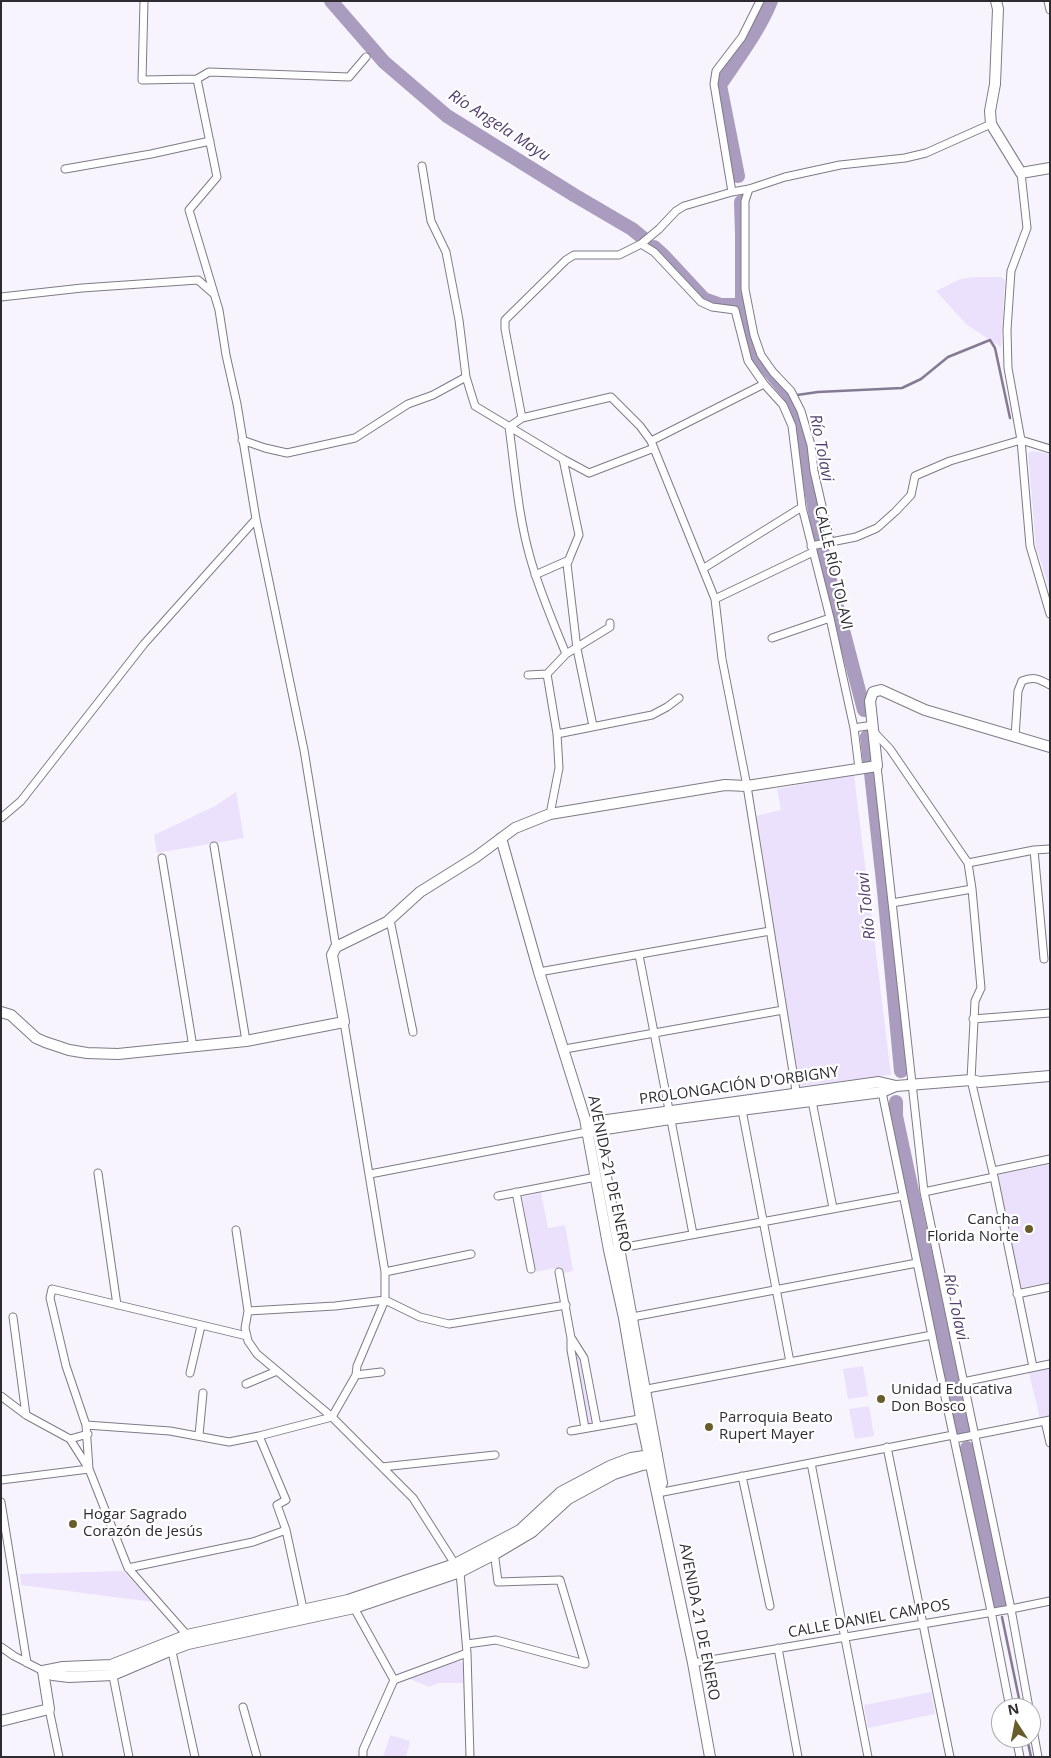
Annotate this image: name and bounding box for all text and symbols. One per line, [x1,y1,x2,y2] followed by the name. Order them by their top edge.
[445,86,553,166] water label: Río Angela Mayu
[805,413,837,483] water label: Río Tolavi
[810,504,856,632] street label: CALLE RÍO TOLAVI
[854,871,880,941] water label: Río Tolavi
[638,1063,840,1109] street label: PROLONGACIÓN D'ORBIGNY
[584,1094,634,1254] street label: AVENIDA 21 DE ENERO
[927,1211,1019,1246] place label: Cancha Florida Norte
[1023,1223,1035,1235] marker: Cancha Florida Norte
[939,1272,971,1342] water label: Río Tolavi
[891,1381,1013,1416] place label: Unidad Educativa Don Bosco
[875,1393,887,1405] marker: Unidad Educativa Don Bosco
[719,1409,833,1444] place label: Parroquia Beato Rupert Mayer
[703,1421,715,1433] marker: Parroquia Beato Rupert Mayer
[83,1506,203,1541] place label: Hogar Sagrado Corazón de Jesús
[67,1518,79,1530] marker: Hogar Sagrado Corazón de Jesús
[675,1542,723,1702] street label: AVENIDA 21 DE ENERO
[787,1596,951,1642] street label: CALLE DANIEL CAMPOS
[991,1698,1041,1748] north arrow
[1006,1698,1021,1719] text: N

